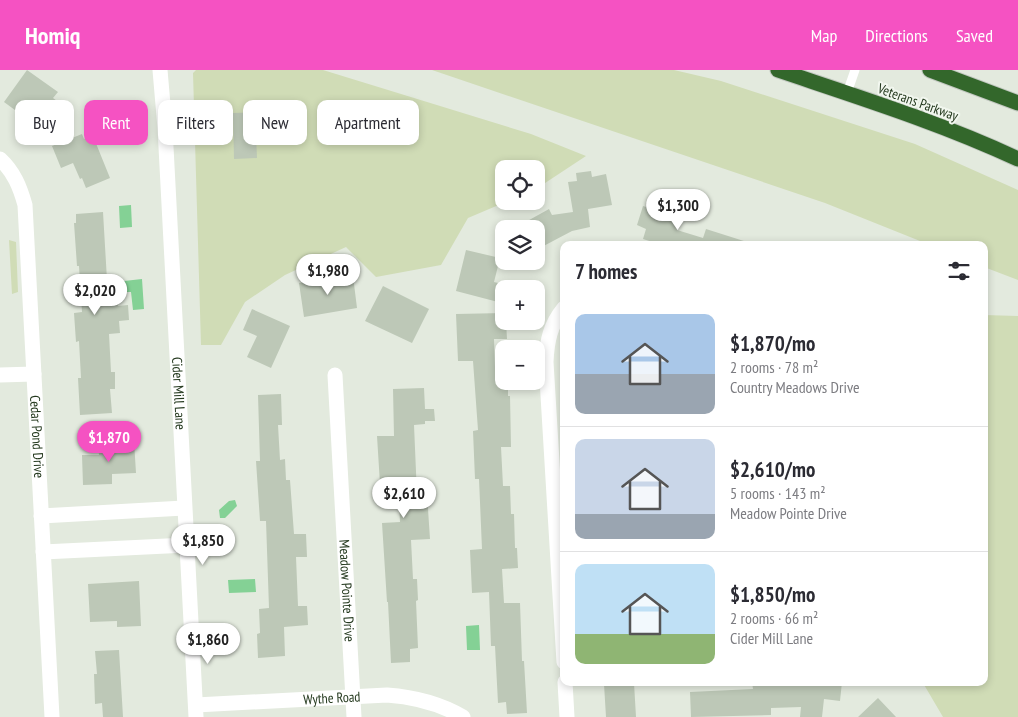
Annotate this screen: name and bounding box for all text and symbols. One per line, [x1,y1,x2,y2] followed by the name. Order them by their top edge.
[25,20,80,51] text: Homiq
[811,24,837,47] text: Map
[865,24,928,47] text: Directions
[956,24,993,47] text: Saved
[874,79,961,125] street label: Veterans Parkway
[15,100,74,145] chip: Buy
[84,100,148,145] chip: Rent
[158,100,233,145] chip: Filters
[243,100,307,145] chip: New
[317,100,419,145] chip: Apartment
[495,160,545,390] map controls
[495,160,545,210] button: locate
[637,189,719,231] pin: $1,300
[657,195,699,215] text: $1,300
[495,220,545,270] button: layers
[287,254,369,296] pin: $1,980
[945,257,973,285] icon: filters
[575,258,637,285] text: 7 homes
[307,260,349,280] text: $1,980
[54,274,136,316] pin: $2,020
[74,280,116,300] text: $2,020
[495,280,545,330] button: +
[730,330,815,357] text: $1,870/mo
[615,334,675,394] icon: home
[495,340,545,390] button: −
[168,357,190,430] street label: Cider Mill Lane
[730,357,818,377] text: 2 rooms · 78 m²
[730,377,860,397] text: Country Meadows Drive
[26,395,48,479] street label: Cedar Pond Drive
[68,420,150,463] pin: $1,870
[88,427,130,447] text: $1,870
[730,456,815,483] text: $2,610/mo
[615,459,675,519] icon: home
[363,476,445,519] pin: $2,610
[383,483,425,503] text: $2,610
[730,483,826,503] text: 5 rooms · 143 m²
[730,503,847,523] text: Meadow Pointe Drive
[162,524,244,566] pin: $1,850
[182,530,224,550] text: $1,850
[335,539,359,643] street label: Meadow Pointe Drive
[730,581,815,608] text: $1,850/mo
[615,584,675,644] icon: home
[730,608,818,628] text: 2 rooms · 66 m²
[167,622,249,665] pin: $1,860
[730,628,813,648] text: Cider Mill Lane
[187,629,229,649] text: $1,860
[303,687,361,708] street label: Wythe Road

